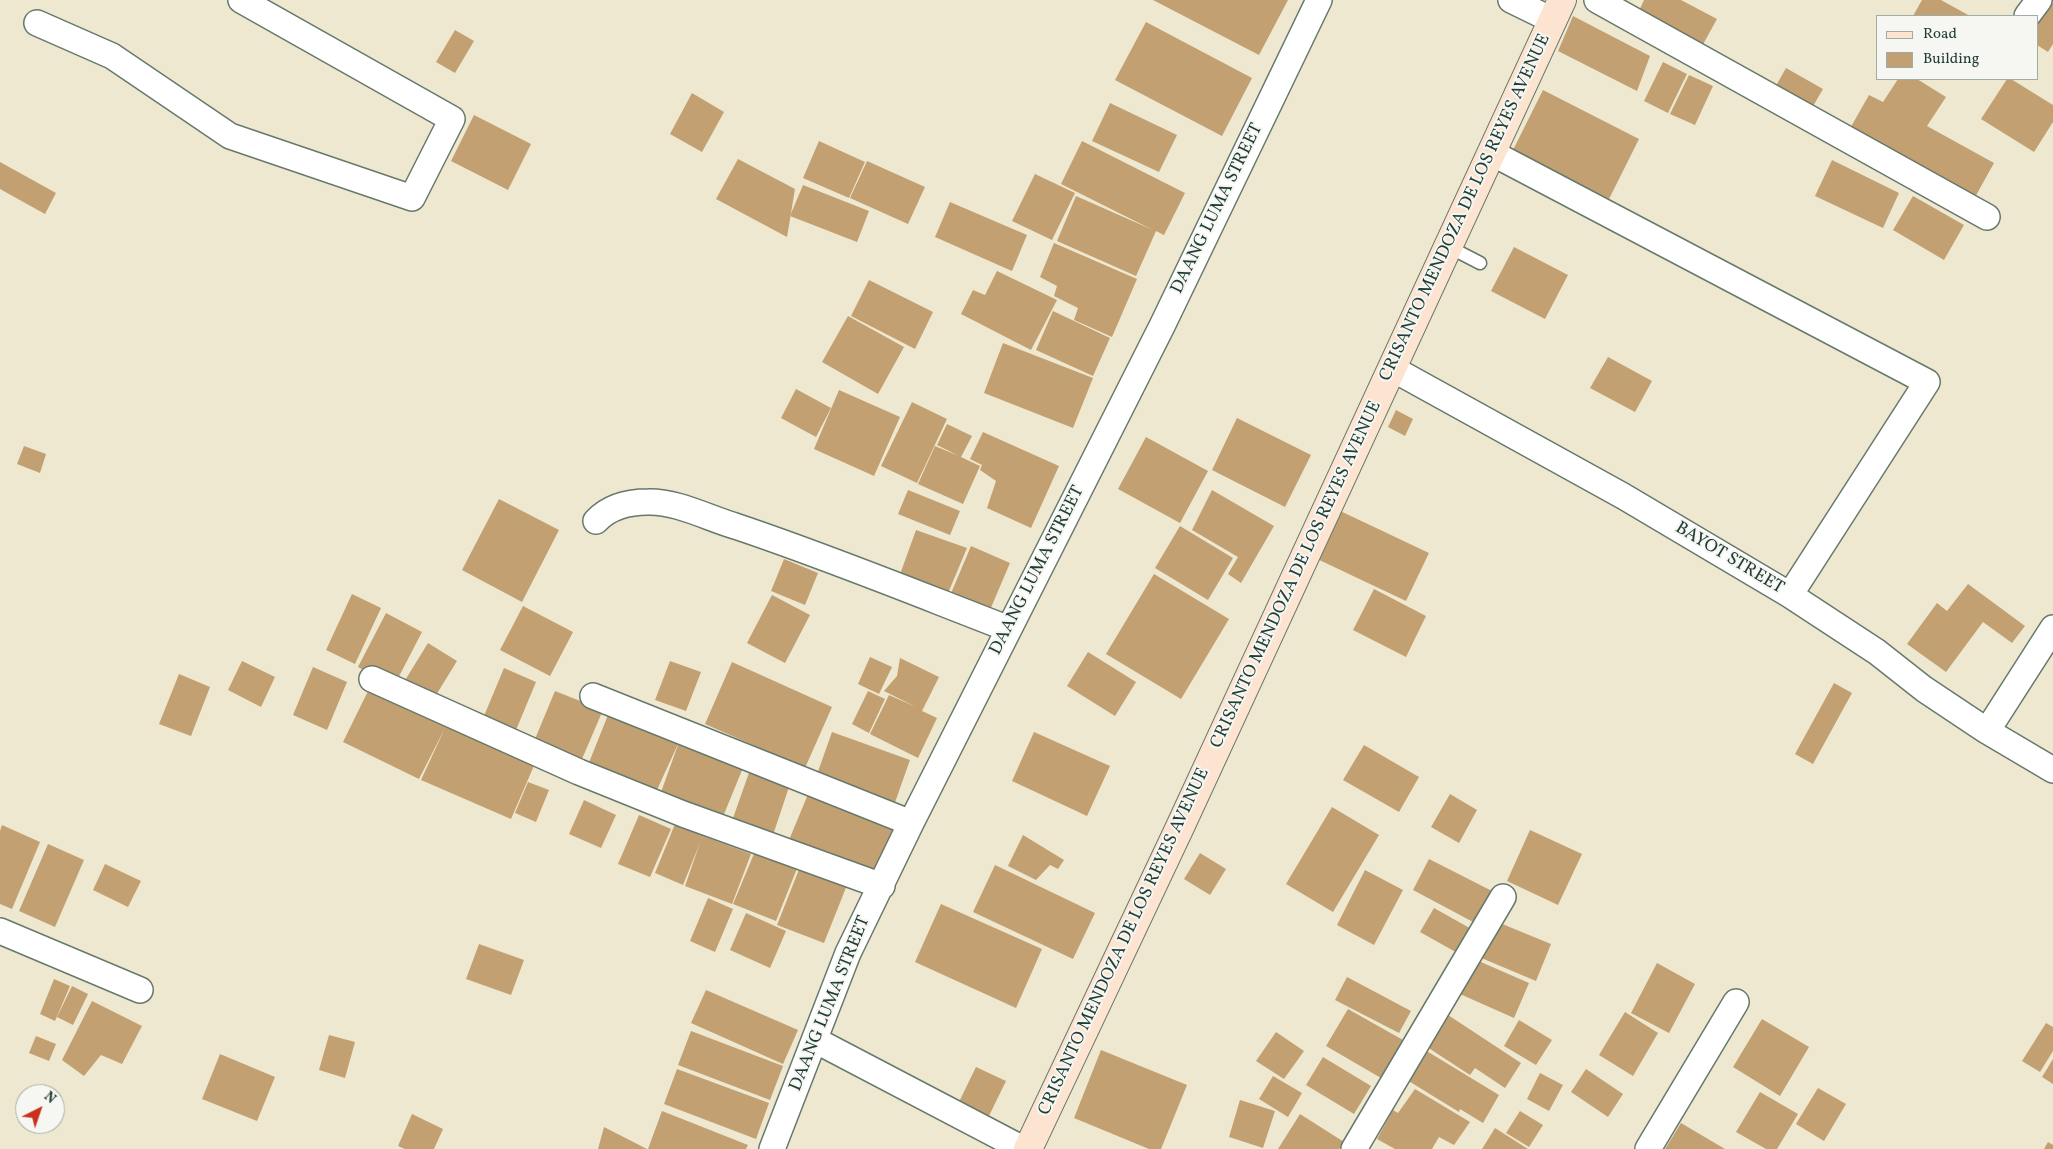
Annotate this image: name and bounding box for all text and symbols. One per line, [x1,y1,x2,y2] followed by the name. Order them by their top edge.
[1876,15,2038,80] legend
[1923,24,1957,45] text: Road
[1376,31,1556,385] street label: CRISANTO MENDOZA DE LOS REYES AVENUE
[1923,49,1979,70] text: Building
[1167,120,1269,298] street label: DAANG LUMA STREET
[1207,398,1387,752] street label: CRISANTO MENDOZA DE LOS REYES AVENUE
[986,483,1090,659] street label: DAANG LUMA STREET
[1671,518,1787,600] street label: BAYOT STREET
[1035,765,1215,1119] street label: CRISANTO MENDOZA DE LOS REYES AVENUE
[786,913,876,1095] street label: DAANG LUMA STREET
[15,1084,65,1134] north arrow
[39,1088,60,1109] text: N

